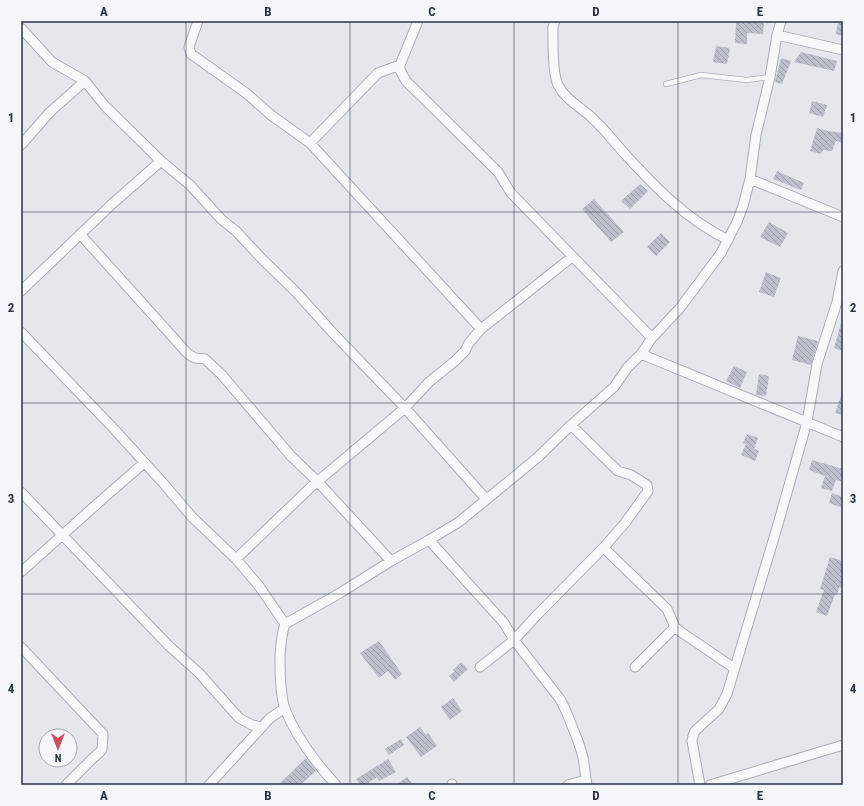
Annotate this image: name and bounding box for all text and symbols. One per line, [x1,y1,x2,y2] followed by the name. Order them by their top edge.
[100,4,108,19] text: A
[264,4,272,19] text: B
[428,4,436,19] text: C
[592,4,600,19] text: D
[757,4,764,19] text: E
[8,110,14,125] text: 1
[850,110,856,125] text: 1
[8,300,15,315] text: 2
[850,300,857,315] text: 2
[8,491,14,506] text: 3
[850,491,856,506] text: 3
[8,681,15,696] text: 4
[850,681,857,696] text: 4
[38,728,78,768] north arrow
[54,751,61,764] text: N
[100,788,108,803] text: A
[264,788,272,803] text: B
[428,788,436,803] text: C
[592,788,600,803] text: D
[757,788,764,803] text: E

